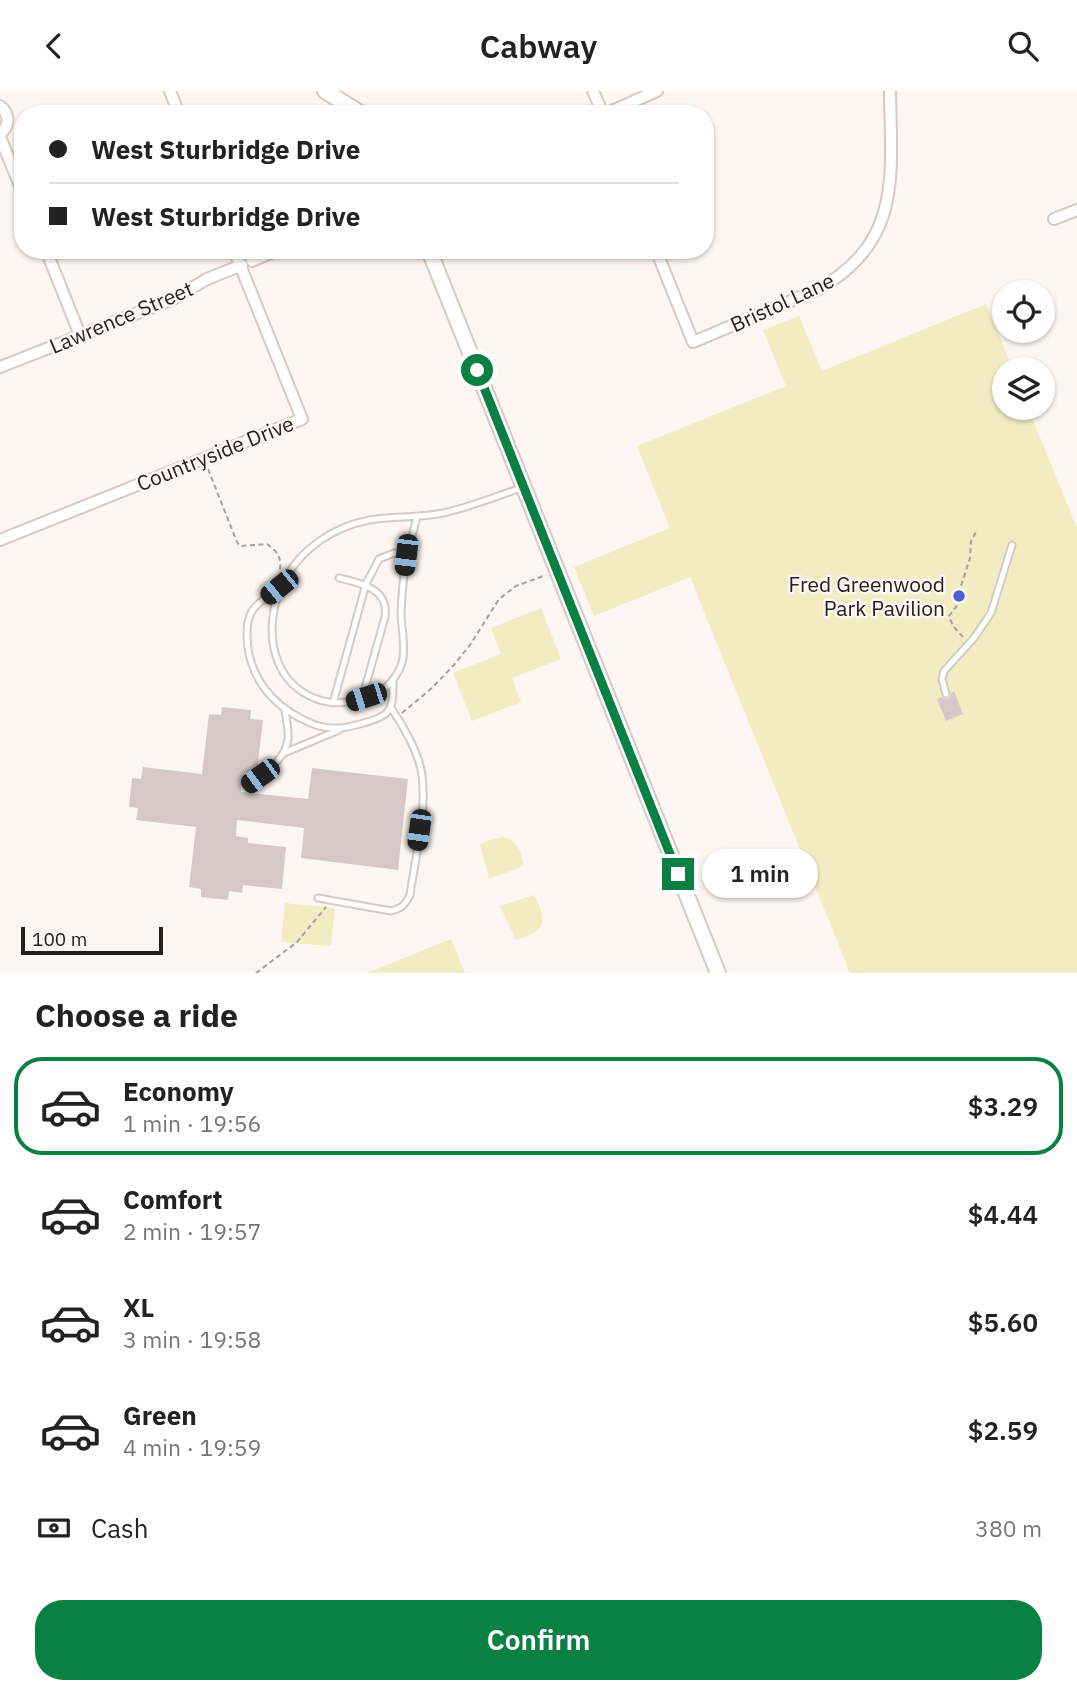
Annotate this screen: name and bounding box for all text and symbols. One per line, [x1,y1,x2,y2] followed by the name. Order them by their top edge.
[480,25,597,67] text: Cabway
[35,27,73,65] icon: back
[1004,27,1042,65] icon: search
[91,132,360,166] text: West Sturbridge Drive
[91,199,360,233] text: West Sturbridge Drive
[725,266,839,338] street label: Bristol Lane
[45,274,197,360] street label: Lawrence Street
[992,280,1055,420] map controls
[992,280,1055,343] button: locate
[461,354,493,386] route start
[992,357,1055,420] button: layers
[132,409,298,497] street label: Countryside Drive
[394,533,419,577] car
[257,566,302,608] car
[789,570,945,622] place label: Fred Greenwood Park Pavilion
[951,588,967,604] marker: Fred Greenwood Park Pavilion
[343,681,390,713] car
[237,755,284,797] car
[406,808,433,852] car
[702,849,818,899] callout: 1 min
[662,858,694,890] route end
[730,858,790,888] text: 1 min
[21,924,163,956] scale bar
[32,927,87,951] text: 100 m
[35,994,238,1036] text: Choose a ride
[123,1074,234,1108] text: Economy
[39,1075,102,1138] icon: car
[968,1089,1038,1123] text: $3.29
[123,1108,261,1138] text: 1 min · 19:56
[123,1182,222,1216] text: Comfort
[39,1183,102,1246] icon: car
[968,1197,1038,1231] text: $4.44
[123,1216,261,1246] text: 2 min · 19:57
[123,1290,154,1324] text: XL
[39,1291,102,1354] icon: car
[968,1305,1038,1339] text: $5.60
[123,1324,261,1354] text: 3 min · 19:58
[123,1398,197,1432] text: Green
[39,1399,102,1462] icon: car
[968,1413,1038,1447] text: $2.59
[123,1432,261,1462] text: 4 min · 19:59
[35,1509,73,1547] icon: cash
[91,1511,148,1545] text: Cash
[975,1513,1042,1543] text: 380 m
[35,1600,1042,1680] button: Confirm

